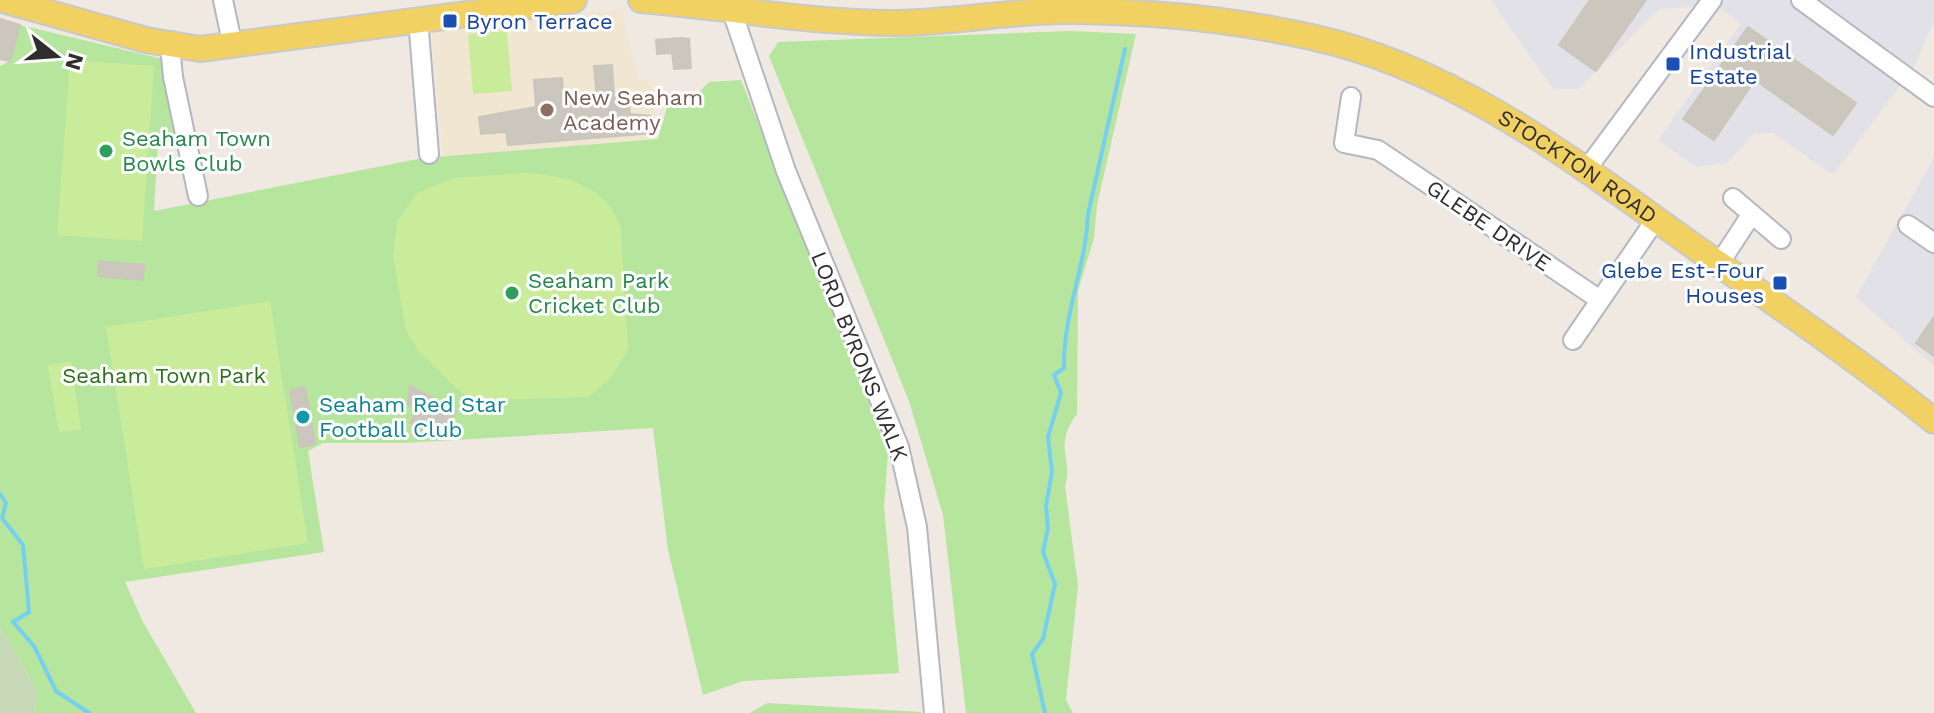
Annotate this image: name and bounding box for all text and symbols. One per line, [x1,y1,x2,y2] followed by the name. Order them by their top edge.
[466,9,613,34] place label: Byron Terrace
[441,12,459,30] marker: Byron Terrace
[16,16,96,96] north arrow
[1689,39,1791,89] place label: Industrial Estate
[60,50,89,73] text: N
[1664,55,1682,73] marker: Industrial Estate
[563,85,703,135] place label: New Seaham Academy
[538,101,556,119] marker: New Seaham Academy
[1494,104,1662,229] street label: STOCKTON ROAD
[122,126,271,176] place label: Seaham Town Bowls Club
[97,142,115,160] marker: Seaham Town Bowls Club
[1422,175,1556,276] street label: GLEBE DRIVE
[806,248,913,465] street label: LORD BYRONS WALK
[1601,258,1764,308] place label: Glebe Est-Four Houses
[528,268,669,318] place label: Seaham Park Cricket Club
[1771,274,1789,292] marker: Glebe Est-Four Houses
[503,284,521,302] marker: Seaham Park Cricket Club
[62,363,266,388] park label: Seaham Town Park
[319,392,506,442] place label: Seaham Red Star Football Club
[294,408,312,426] marker: Seaham Red Star Football Club

